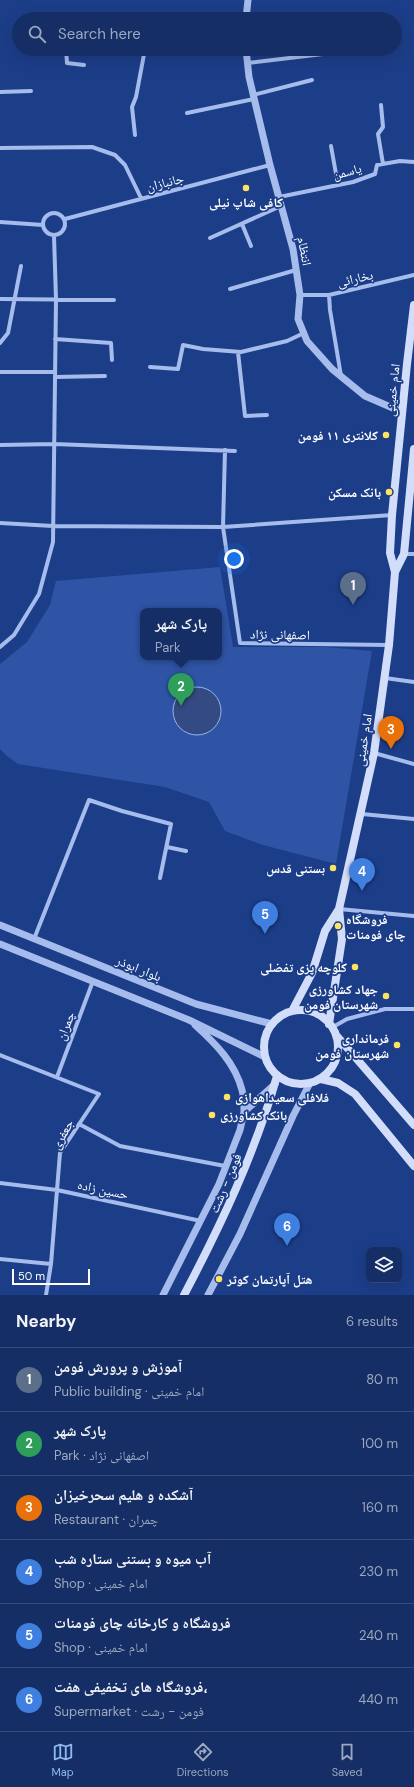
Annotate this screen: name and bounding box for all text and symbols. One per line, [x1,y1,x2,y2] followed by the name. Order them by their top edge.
[12,12,402,56] search box
[26,23,48,45] icon: search
[58,24,141,44] text: Search here
[331,159,363,183] street label: یاسمن
[145,170,186,195] street label: جانبازان
[241,183,251,193] marker: کافی شاپ نیلی
[209,194,283,211] place label: کافی شاپ نیلی
[293,235,316,267] street label: انتظام
[336,266,375,291] street label: بخارائی
[381,363,404,417] street label: امام خمینی
[298,427,378,444] place label: کلانتری ۱۱ فومن
[381,430,391,440] marker: کلانتری ۱۱ فومن
[328,484,381,501] place label: بانک مسکن
[384,487,394,497] marker: بانک مسکن
[224,549,244,569] your location
[340,572,366,605] pin: 1
[140,608,222,660] popup
[155,614,207,634] text: پارک شهر
[250,625,310,644] street label: اصفهانی نژاد
[155,639,181,656] text: Park
[168,673,194,706] pin: 2
[351,712,376,768] street label: امام خمینی
[378,716,404,749] pin: 3
[349,858,375,891] pin: 4
[266,860,325,877] place label: بستنی قدس
[328,863,338,873] marker: بستنی قدس
[252,901,278,934] pin: 5
[346,911,406,943] place label: فروشگاه چای فومنات
[333,921,343,931] marker: فروشگاه چای فومنات
[113,951,164,985] street label: بلوار ابوذر
[260,959,347,976] place label: کلوچه پزی تفضلی
[350,962,360,972] marker: کلوچه پزی تفضلی
[304,981,378,1013] place label: جهاد کشاورزی شهرستان فومن
[381,991,391,1001] marker: جهاد کشاورزی شهرستان فومن
[52,1009,79,1043] street label: چمران
[315,1030,389,1062] place label: فرمانداری شهرستان فومن
[392,1040,402,1050] marker: فرمانداری شهرستان فومن
[235,1089,329,1106] place label: فلافلی سعیداهوازی
[222,1092,232,1102] marker: فلافلی سعیداهوازی
[220,1107,287,1124] place label: بانک کشاورزی
[207,1110,217,1120] marker: بانک کشاورزی
[47,1116,78,1152] street label: جعفری
[205,1151,246,1216] street label: فومن - رشت
[76,1176,130,1203] street label: حسین زاده
[274,1213,300,1246] pin: 6
[366,1247,402,1283] map controls
[366,1247,402,1283] button: layers
[12,1267,90,1286] scale bar
[18,1269,45,1283] text: 50 m
[226,1271,313,1288] place label: هتل آپارتمان کوثر
[214,1274,224,1284] marker: هتل آپارتمان کوثر
[16,1310,76,1332] text: Nearby
[346,1313,398,1330] text: 6 results
[54,1357,182,1377] text: آموزش و پرورش فومن
[27,1371,31,1388] text: 1
[366,1371,398,1388] text: 80 m
[54,1383,204,1400] text: Public building · امام خمینی
[54,1421,106,1441] text: پارک شهر
[25,1435,33,1452] text: 2
[361,1435,398,1452] text: 100 m
[54,1447,149,1464] text: Park · اصفهانی نژاد
[54,1485,193,1505] text: آشکده و هلیم سحرخیزان
[25,1499,33,1516] text: 3
[362,1499,398,1516] text: 160 m
[54,1511,158,1528] text: Restaurant · چمران
[54,1549,211,1569] text: آب میوه و بستنی ستاره شب
[25,1563,33,1580] text: 4
[359,1563,398,1580] text: 230 m
[54,1575,148,1592] text: Shop · امام خمینی
[54,1613,231,1633] text: فروشگاه و کارخانه چای فومنات
[25,1627,33,1644] text: 5
[359,1627,398,1644] text: 240 m
[54,1639,148,1656] text: Shop · امام خمینی
[54,1677,207,1697] text: فروشگاه های تخفیفی هفت،
[25,1691,33,1708] text: 6
[358,1691,398,1708] text: 440 m
[54,1703,204,1720] text: Supermarket · فومن - رشت
[52,1741,74,1779] tab: Map
[177,1741,229,1779] tab: Directions
[332,1741,362,1779] tab: Saved

